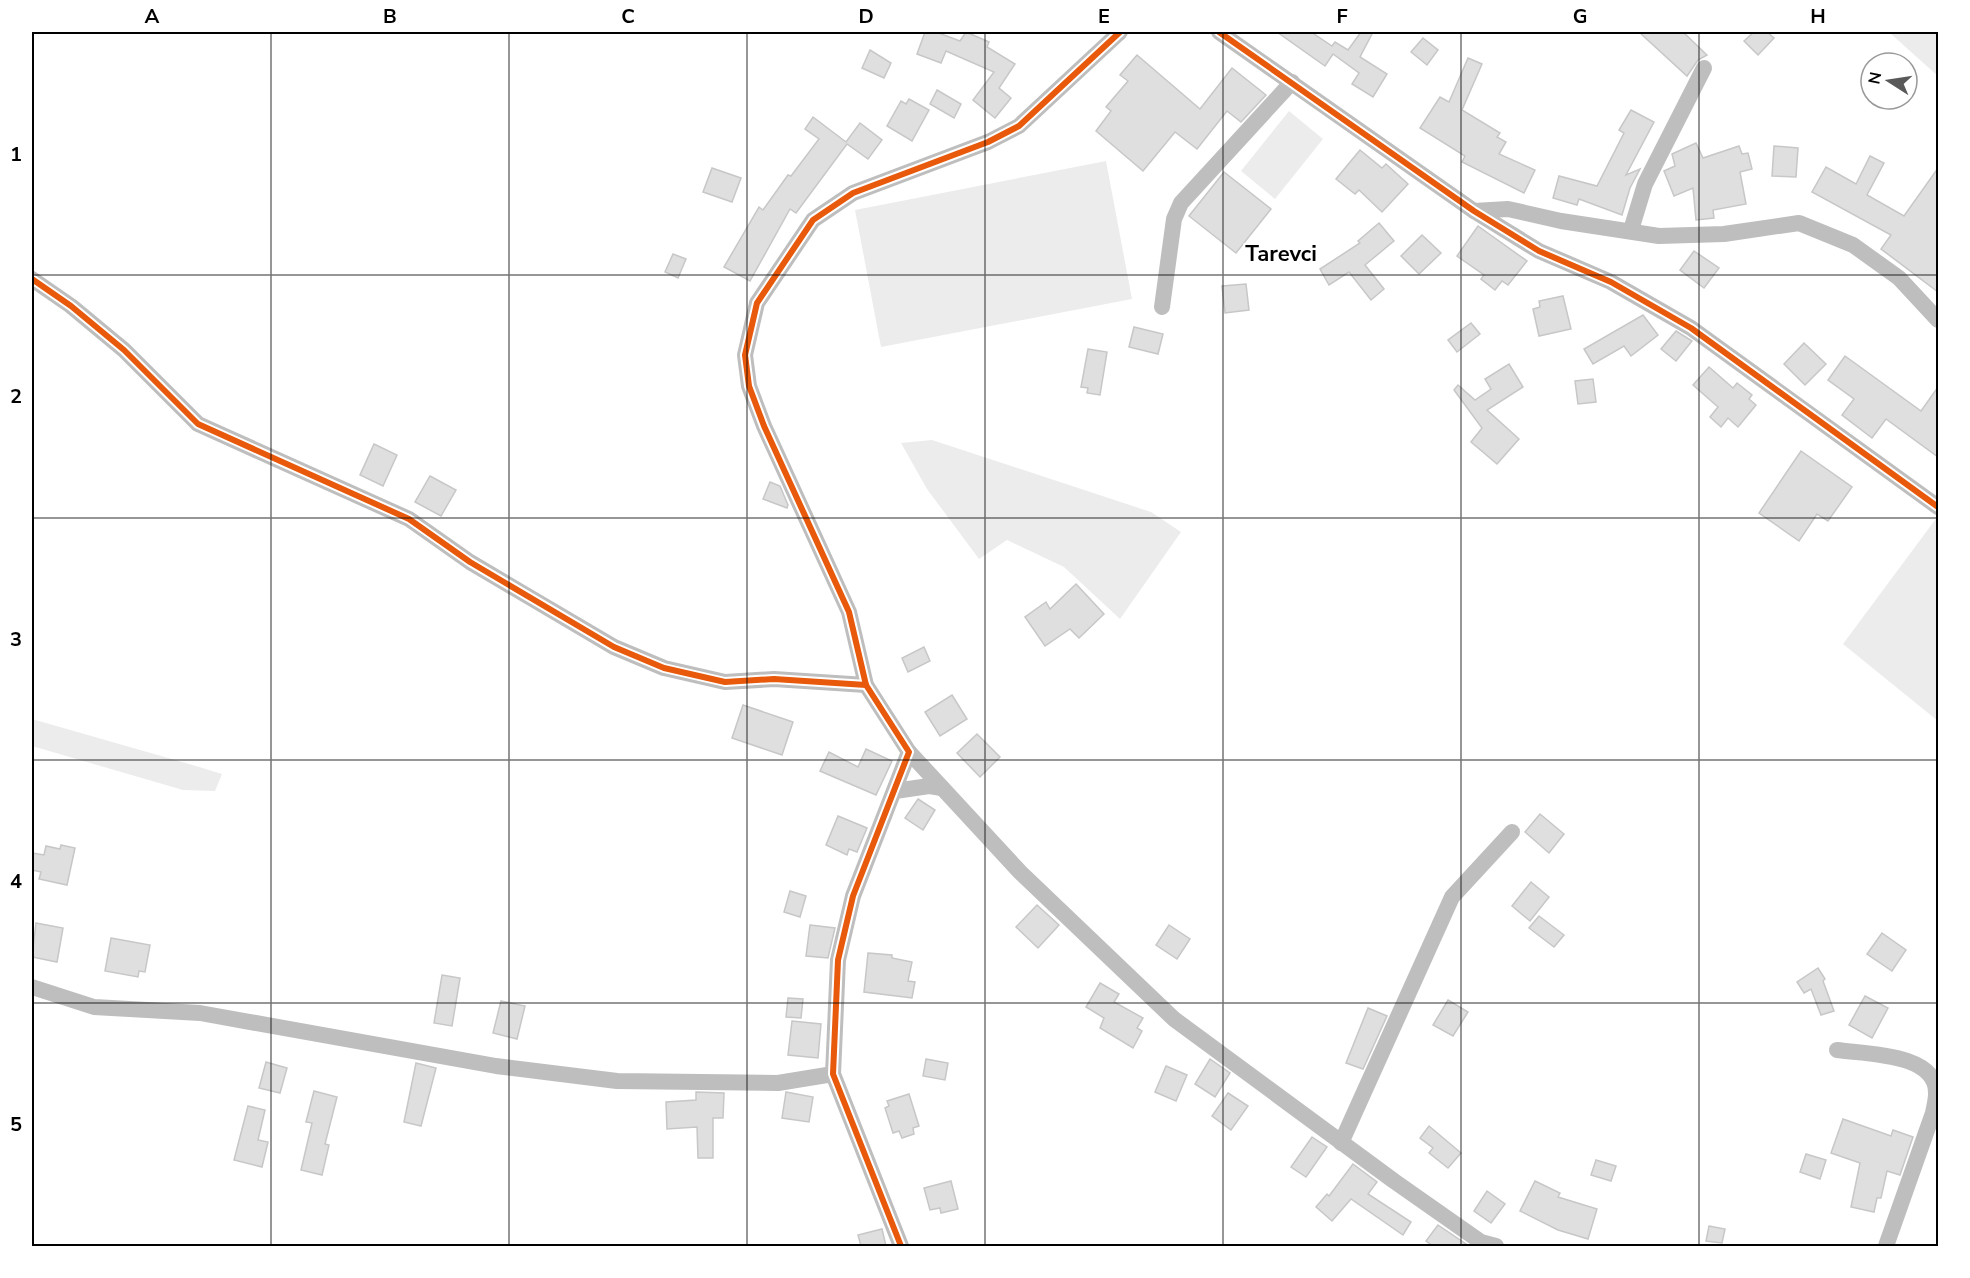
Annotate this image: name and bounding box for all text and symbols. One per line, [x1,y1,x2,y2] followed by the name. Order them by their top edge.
[145,3,160,30] text: A
[383,3,397,30] text: B
[621,3,635,30] text: C
[858,3,874,30] text: D
[1098,3,1110,30] text: E
[1336,3,1348,30] text: F
[1573,3,1587,30] text: G
[1810,3,1826,30] text: H
[1859,51,1919,111] north arrow
[1863,70,1887,86] text: N
[10,141,22,168] text: 1
[1245,239,1317,269] district label: Tarevci
[10,383,22,410] text: 2
[10,626,22,653] text: 3
[10,868,22,895] text: 4
[10,1111,22,1138] text: 5

